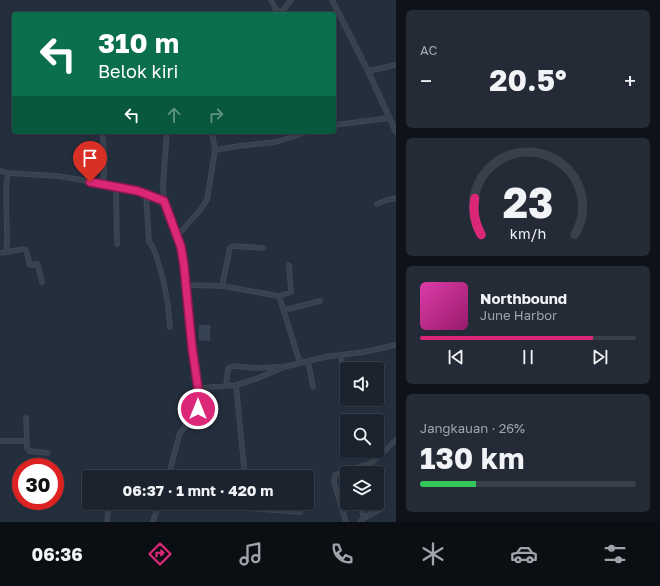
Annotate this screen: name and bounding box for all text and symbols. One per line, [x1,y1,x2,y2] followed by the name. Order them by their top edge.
[98,26,179,59] text: 310 m
[32,28,84,80] icon: left
[420,42,437,58] text: AC
[98,60,178,82] text: Belok kiri
[489,62,567,98] text: 20.5°
[420,67,432,94] text: −
[624,67,636,94] text: +
[121,104,143,126] icon: left
[163,104,185,126] icon: ahead
[205,104,227,126] icon: right
[73,141,107,182] pin
[79,147,101,169] icon: arrive
[503,177,553,227] text: 23
[510,225,546,242] text: km/h
[480,289,567,307] text: Northbound
[480,307,557,323] text: June Harbor
[445,346,467,368] icon: previous
[517,346,539,368] icon: pause
[589,346,611,368] icon: next
[340,362,384,510] map controls
[340,362,384,406] button: sound
[177,388,219,430] position arrow
[340,414,384,458] button: search
[420,420,525,436] text: Jangkauan · 26%
[420,440,524,476] text: 130 km
[12,458,64,510] speed limit sign: 30
[340,466,384,510] button: layers
[123,481,273,499] text: 06:37 · 1 mnt · 420 m
[146,540,174,568] icon: directions
[237,540,265,568] icon: music
[328,540,356,568] icon: phone
[419,540,447,568] icon: climate
[510,540,538,568] icon: car
[601,540,629,568] icon: filters
[31,543,83,565] text: 06:36

